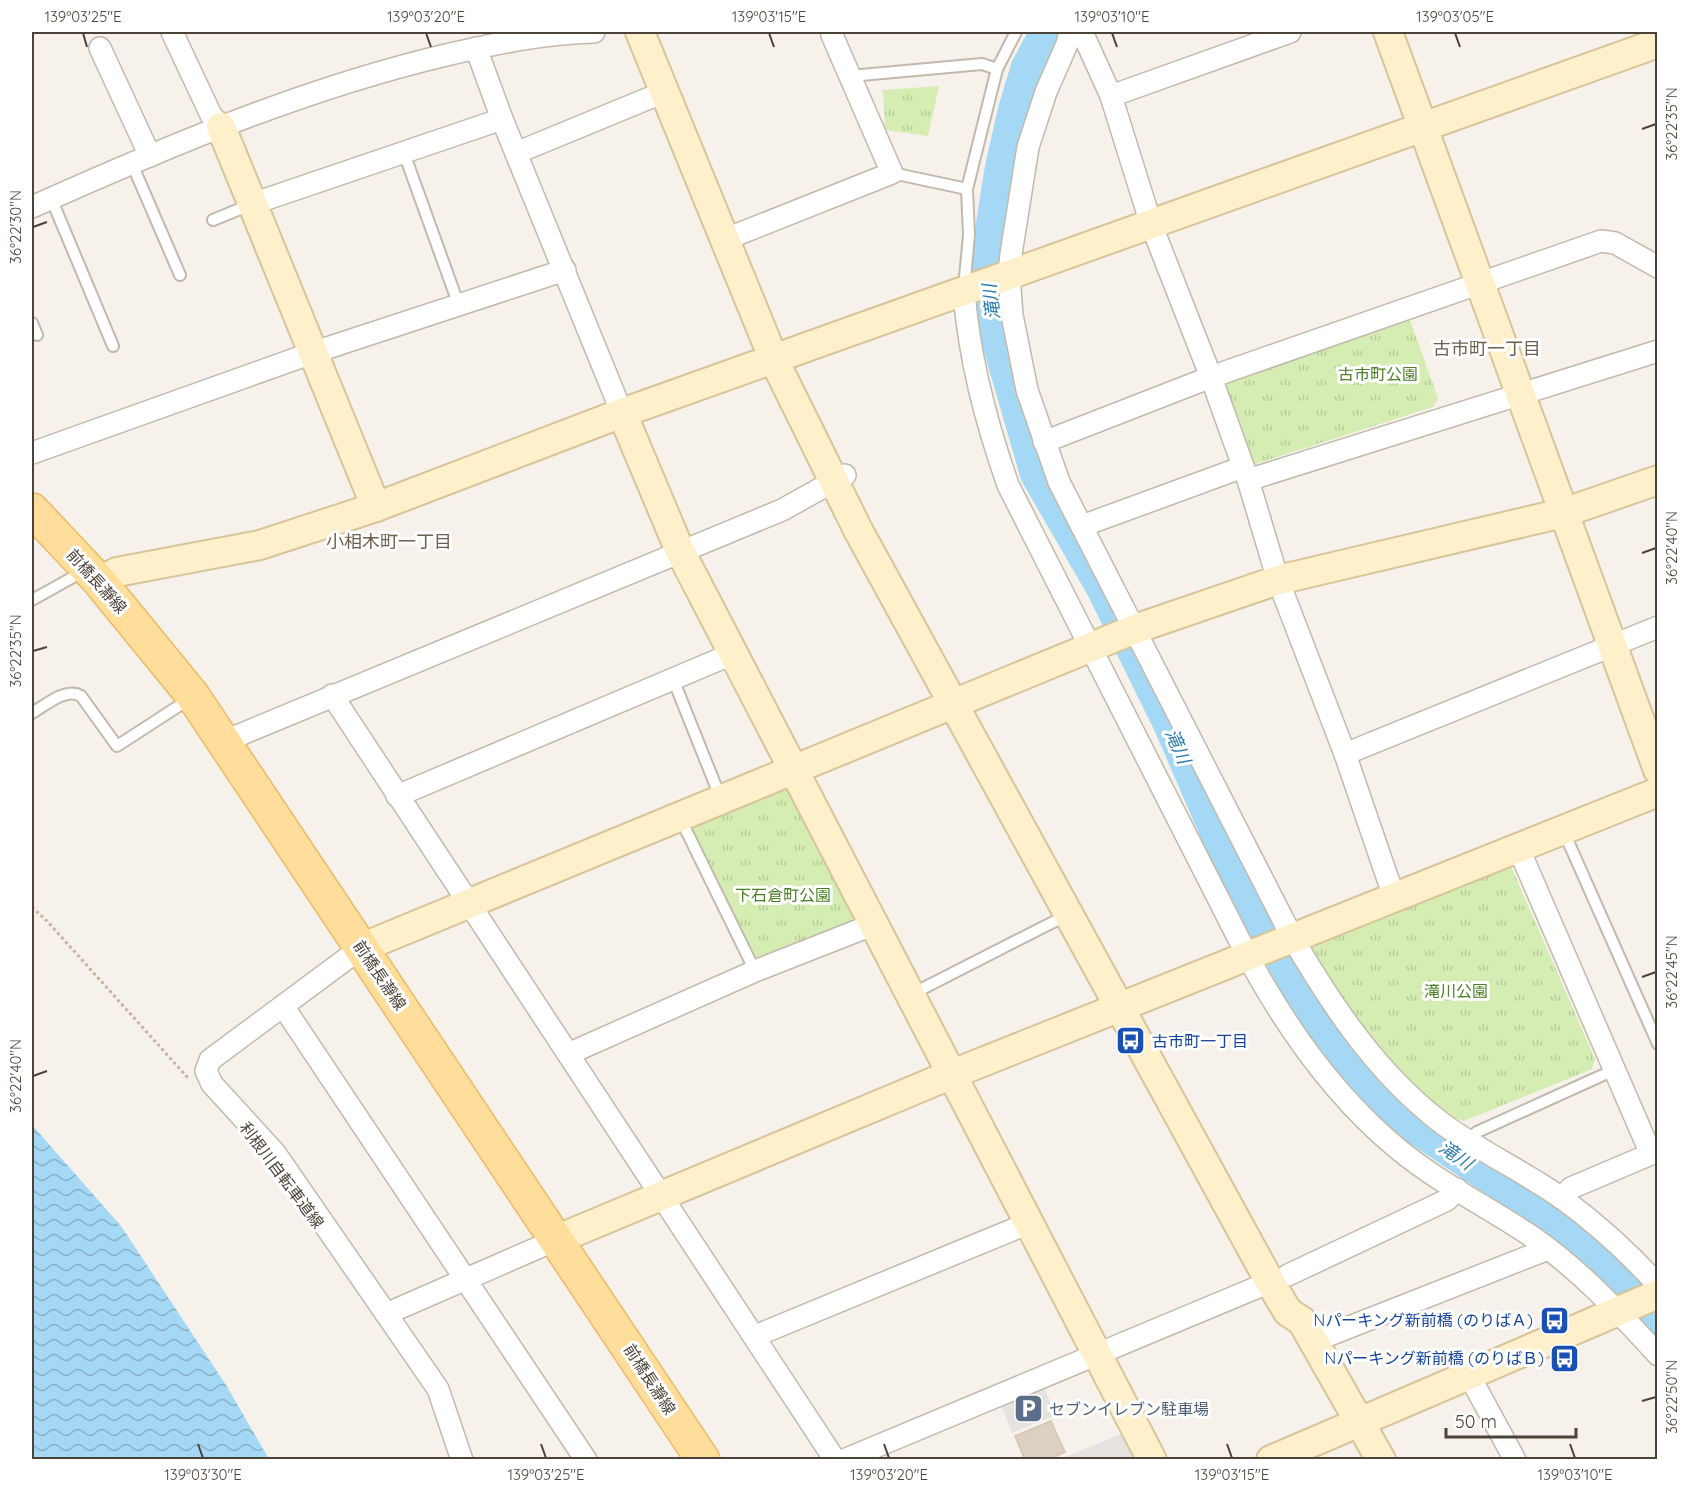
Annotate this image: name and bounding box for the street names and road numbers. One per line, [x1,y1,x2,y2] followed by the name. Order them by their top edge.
[63,545,131,617] street label: 前橋長瀞線
[349,936,411,1014] street label: 前橋長瀞線
[235,1118,329,1232] street label: 利根川自転車道線
[620,1340,680,1418] street label: 前橋長瀞線

